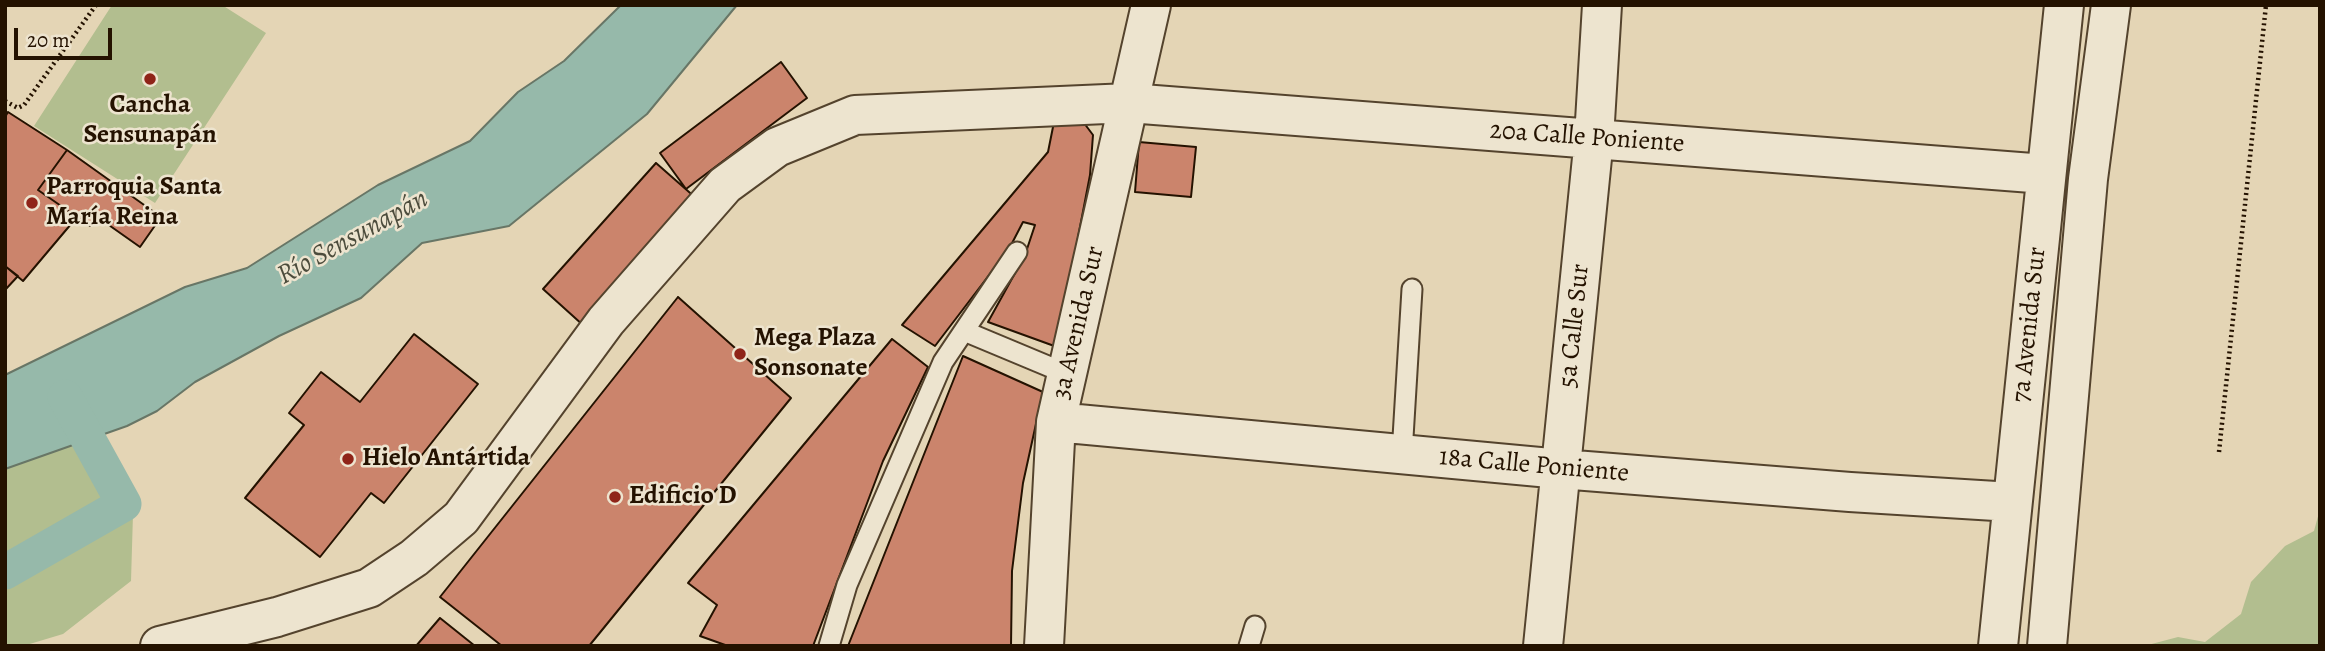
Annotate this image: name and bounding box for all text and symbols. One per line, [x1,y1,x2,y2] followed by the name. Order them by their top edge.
[18,14,116,58] scale bar
[27,26,70,54] text: 20 m
[142,71,158,87] marker: Cancha Sensunapán
[83,90,217,152] place label: Cancha Sensunapán
[1489,116,1685,160] street label: 20a Calle Poniente
[46,172,222,234] place label: Parroquia Santa María Reina
[272,183,434,293] water label: Río Sensunapán
[24,195,40,211] marker: Parroquia Santa María Reina
[1046,243,1112,403] street label: 3a Avenida Sur
[2006,246,2054,404] street label: 7a Avenida Sur
[1553,263,1597,389] street label: 5a Calle Sur
[754,323,876,384] place label: Mega Plaza Sonsonate
[732,346,748,362] marker: Mega Plaza Sonsonate
[1438,442,1630,490] street label: 18a Calle Poniente
[362,443,530,475] place label: Hielo Antártida
[340,451,356,467] marker: Hielo Antártida
[629,481,736,513] place label: Edificio D
[607,489,623,505] marker: Edificio D

